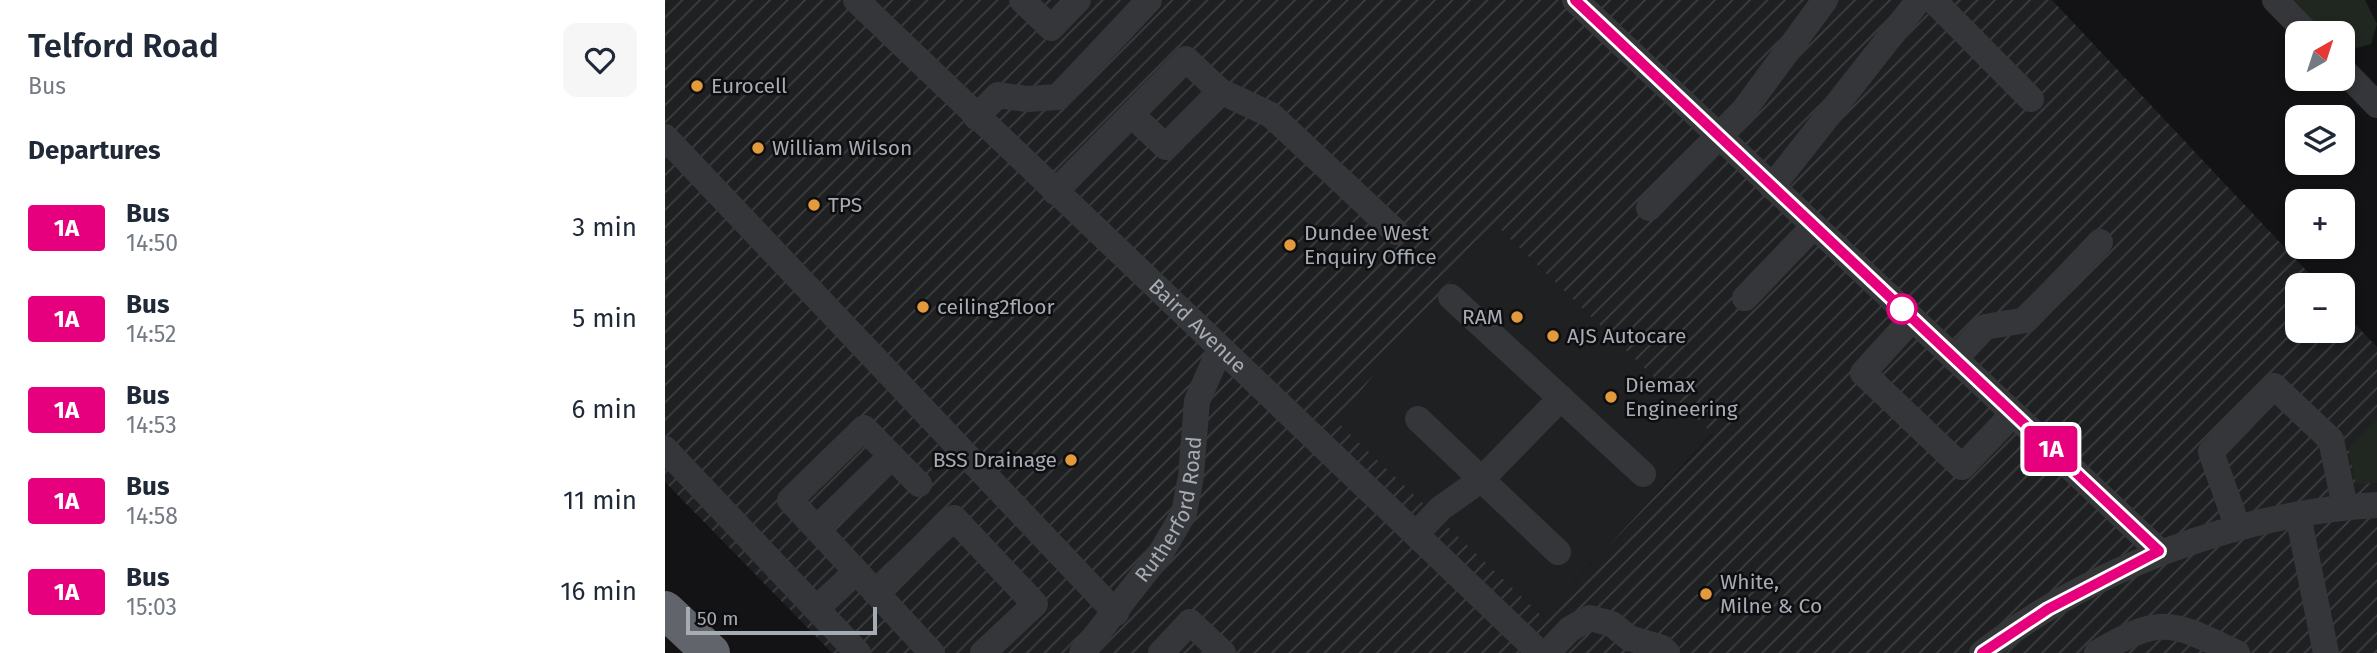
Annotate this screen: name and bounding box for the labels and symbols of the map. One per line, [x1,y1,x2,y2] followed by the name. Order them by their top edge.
[2285,21,2355,91] north arrow
[711,73,787,99] place label: Eurocell
[689,78,705,94] marker: Eurocell
[772,135,912,161] place label: William Wilson
[750,140,766,156] marker: William Wilson
[828,192,862,218] place label: TPS
[806,197,822,213] marker: TPS
[1304,220,1437,270] place label: Dundee West Enquiry Office
[1282,237,1298,253] marker: Dundee West Enquiry Office
[1143,273,1252,379] street label: Baird Avenue
[937,294,1055,320] place label: ceiling2floor
[1887,294,1917,324] unlabelled marker
[915,299,931,315] marker: ceiling2floor
[1462,304,1503,330] place label: RAM
[1509,309,1525,325] marker: RAM
[1567,323,1686,349] place label: AJS Autocare
[1545,328,1561,344] marker: AJS Autocare
[1625,372,1738,422] place label: Diemax Engineering
[1603,389,1619,405] marker: Diemax Engineering
[2019,426,2083,472] line badge: 1A
[1129,435,1207,588] street label: Rutherford Road
[933,447,1057,473] place label: BSS Drainage
[1063,452,1079,468] marker: BSS Drainage
[1720,569,1822,619] place label: White, Milne & Co
[1698,586,1714,602] marker: White, Milne & Co
[686,604,877,636] scale bar

